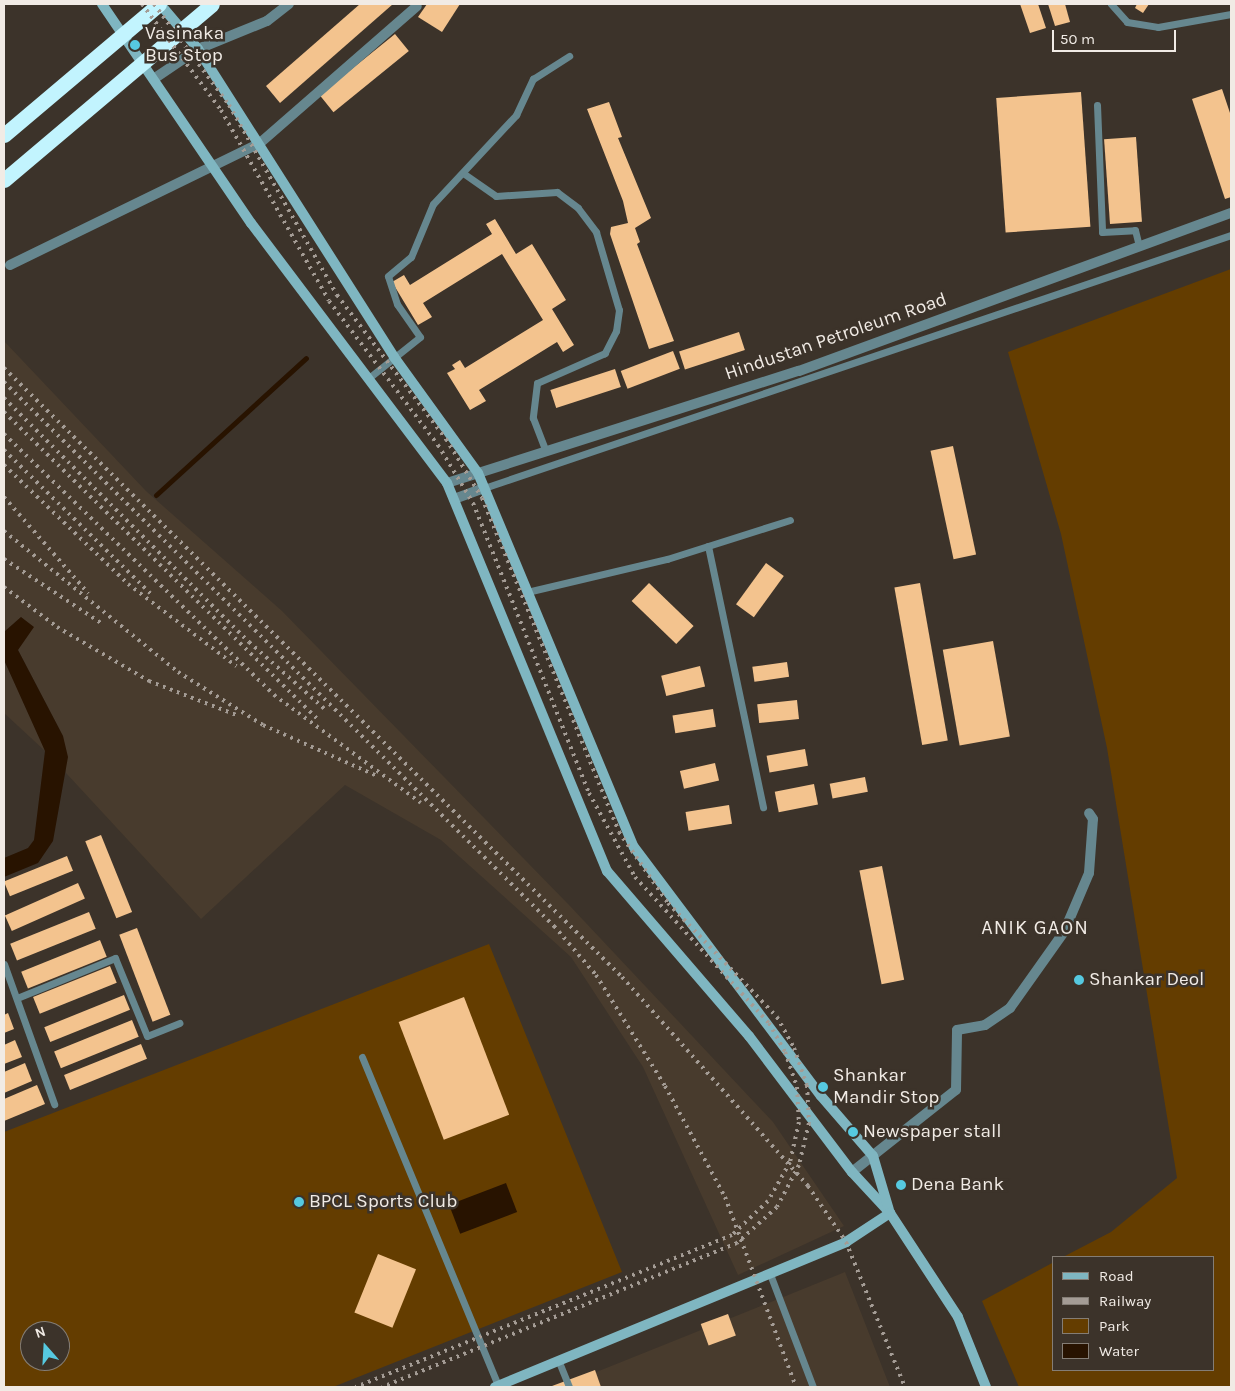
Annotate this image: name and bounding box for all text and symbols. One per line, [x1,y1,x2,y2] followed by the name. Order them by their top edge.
[1055,20,1179,52] scale bar
[145,23,224,67] place label: Vasinaka Bus Stop
[1060,30,1095,48] text: 50 m
[129,39,141,51] marker: Vasinaka Bus Stop
[722,288,950,386] street label: Hindustan Petroleum Road
[980,915,1090,939] district label: ANIK GAON
[1089,969,1204,991] place label: Shankar Deol
[1073,974,1085,986] marker: Shankar Deol
[833,1065,939,1109] place label: Shankar Mandir Stop
[817,1081,829,1093] marker: Shankar Mandir Stop
[863,1121,1002,1143] place label: Newspaper stall
[847,1126,859,1138] marker: Newspaper stall
[911,1174,1004,1196] place label: Dena Bank
[895,1179,907,1191] marker: Dena Bank
[309,1191,458,1213] place label: BPCL Sports Club
[293,1196,305,1208] marker: BPCL Sports Club
[1052,1256,1215,1371] legend
[1099,1267,1134,1285] text: Road
[1099,1292,1151,1310] text: Railway
[1099,1317,1129,1335] text: Park
[20,1321,70,1371] north arrow
[33,1323,48,1342] text: N
[1099,1342,1139,1360] text: Water

